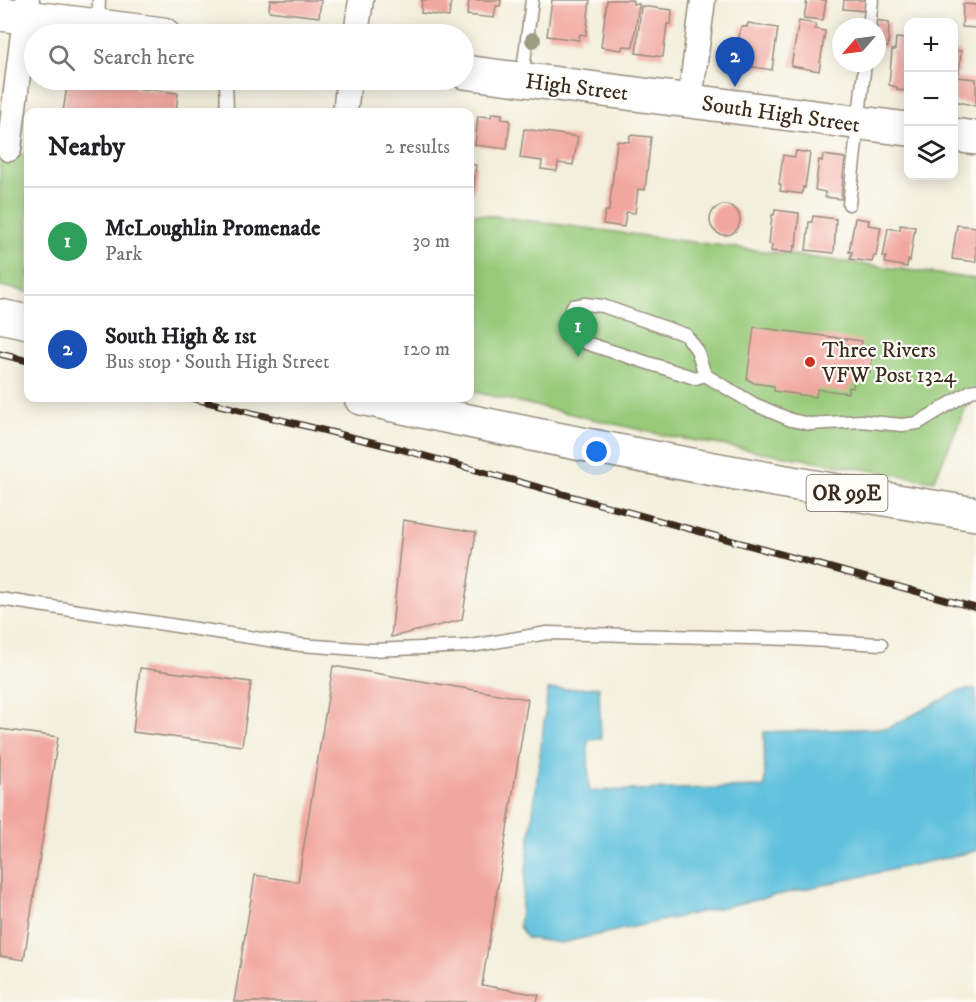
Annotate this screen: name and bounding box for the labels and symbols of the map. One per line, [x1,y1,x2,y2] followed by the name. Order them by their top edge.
[832,18,886,72] north arrow
[716,38,754,87] pin: 2
[524,68,630,107] street label: High Street
[700,90,862,139] street label: South High Street
[558,308,598,357] pin: 1
[821,337,958,389] place label: Three Rivers VFW Post 1324
[803,355,817,369] marker: Three Rivers VFW Post 1324
[582,437,611,466] your location
[806,475,888,511] road number: OR 99E

